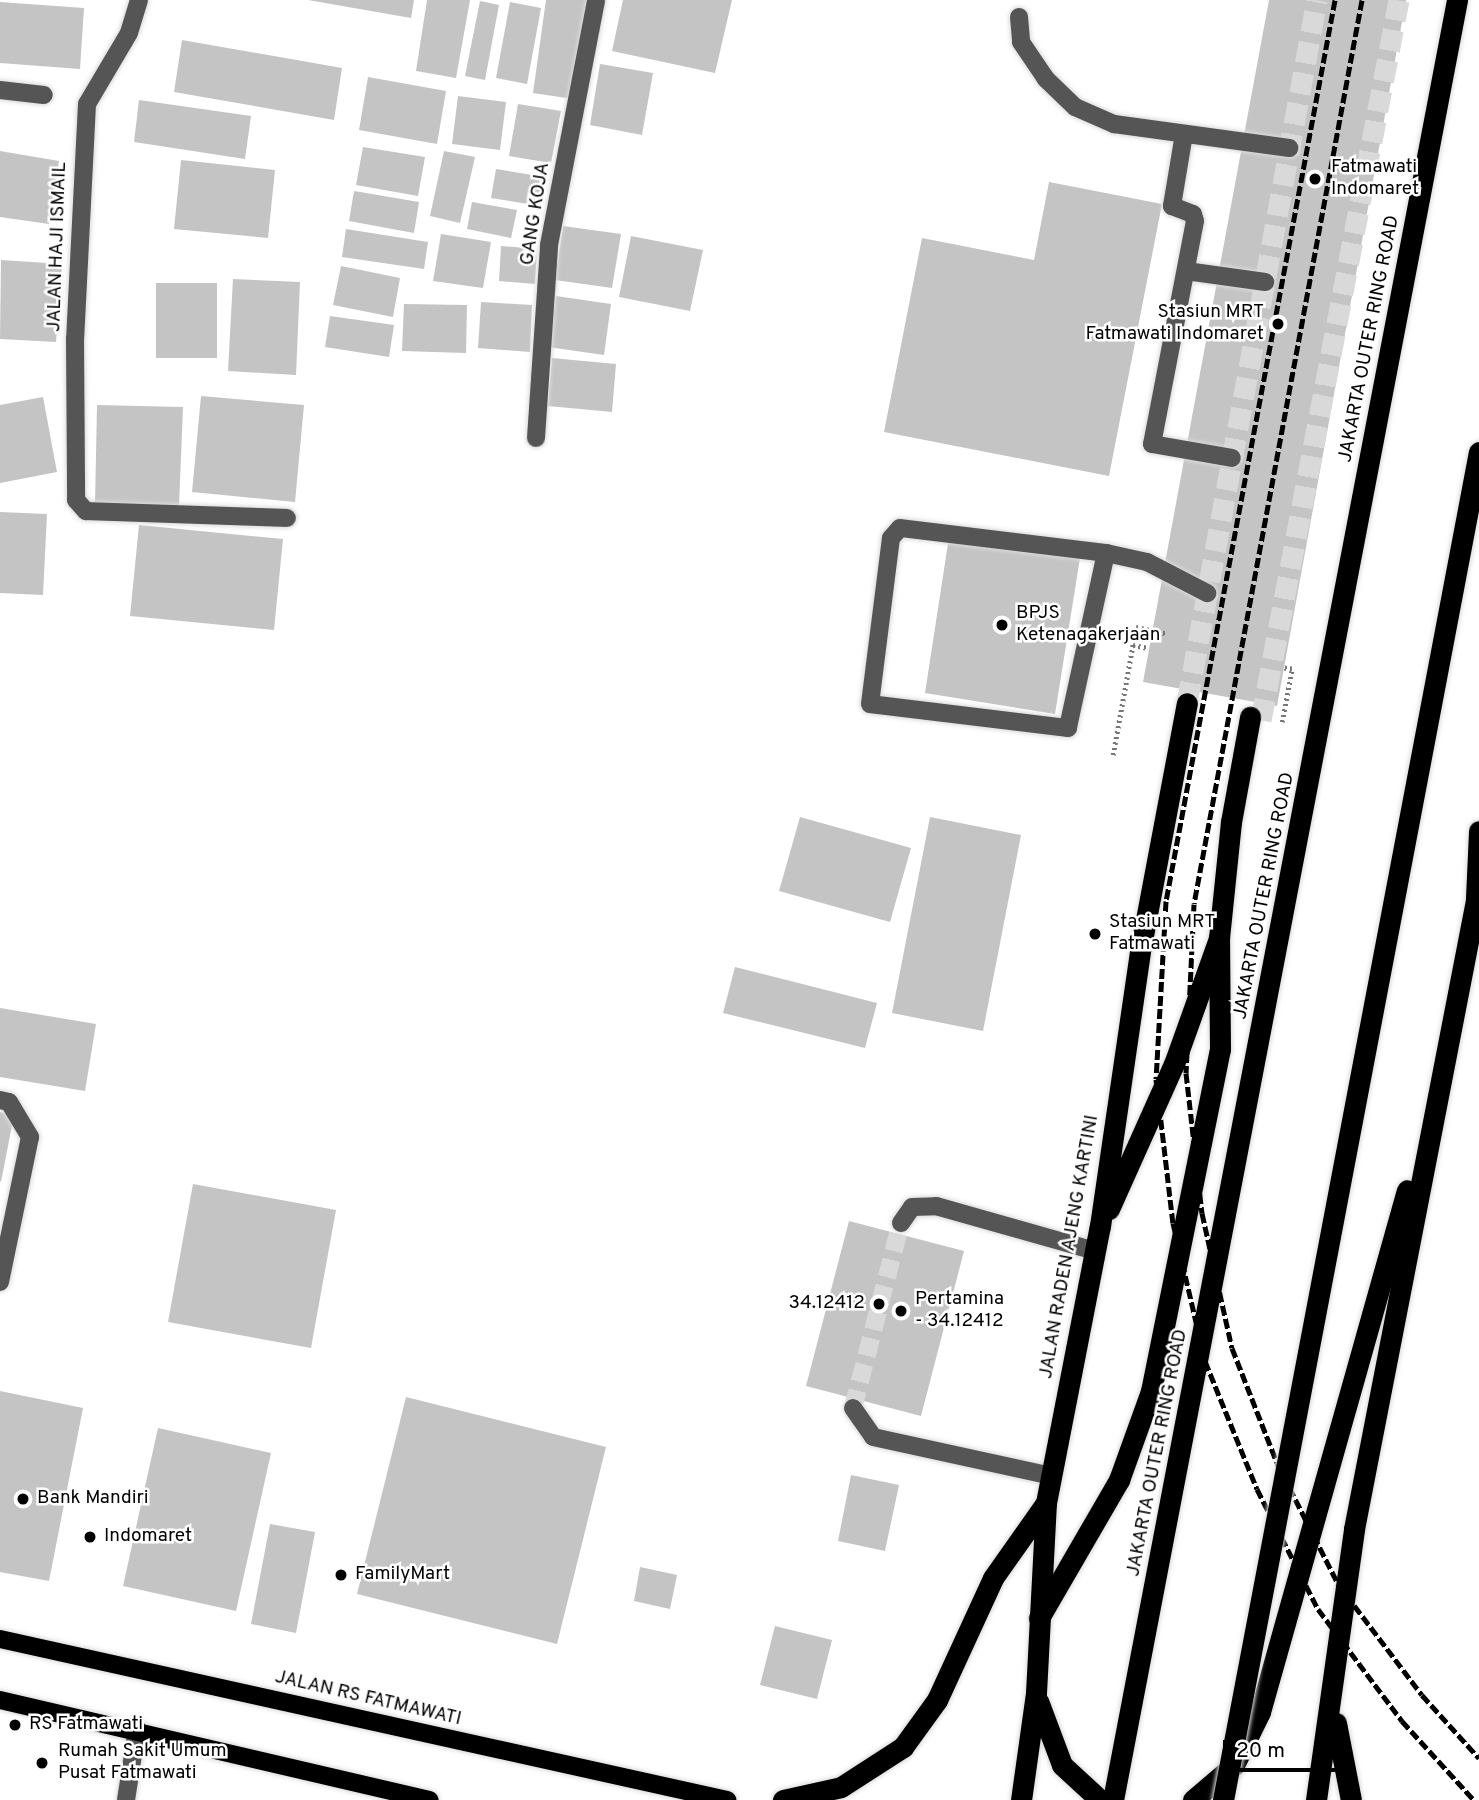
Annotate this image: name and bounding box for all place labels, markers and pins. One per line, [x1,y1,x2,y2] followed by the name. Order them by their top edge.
[1331,157,1419,201] place label: Fatmawati Indomaret
[1305,169,1325,189] marker: Fatmawati Indomaret
[1085,302,1264,346] place label: Stasiun MRT Fatmawati Indomaret
[1270,316,1286,332] marker: Stasiun MRT Fatmawati Indomaret
[1016,603,1160,647] place label: BPJS Ketenagakerjaan
[994,617,1010,633] marker: BPJS Ketenagakerjaan
[1109,912,1215,956] place label: Stasiun MRT Fatmawati
[1087,926,1103,942] marker: Stasiun MRT Fatmawati
[915,1289,1004,1333] place label: Pertamina - 34.12412
[788,1293,865,1315] place label: 34.12412
[871,1296,887,1312] marker: 34.12412
[893,1303,909,1319] marker: Pertamina - 34.12412
[37,1488,149,1510] place label: Bank Mandiri
[15,1491,31,1507] marker: Bank Mandiri
[104,1526,192,1548] place label: Indomaret
[82,1529,98,1545] marker: Indomaret
[355,1564,450,1586] place label: FamilyMart
[333,1567,349,1583] marker: FamilyMart
[29,1714,143,1736] place label: RS Fatmawati
[7,1717,23,1733] marker: RS Fatmawati
[58,1741,227,1785] place label: Rumah Sakit Umum Pusat Fatmawati
[32,1753,52,1773] marker: Rumah Sakit Umum Pusat Fatmawati

